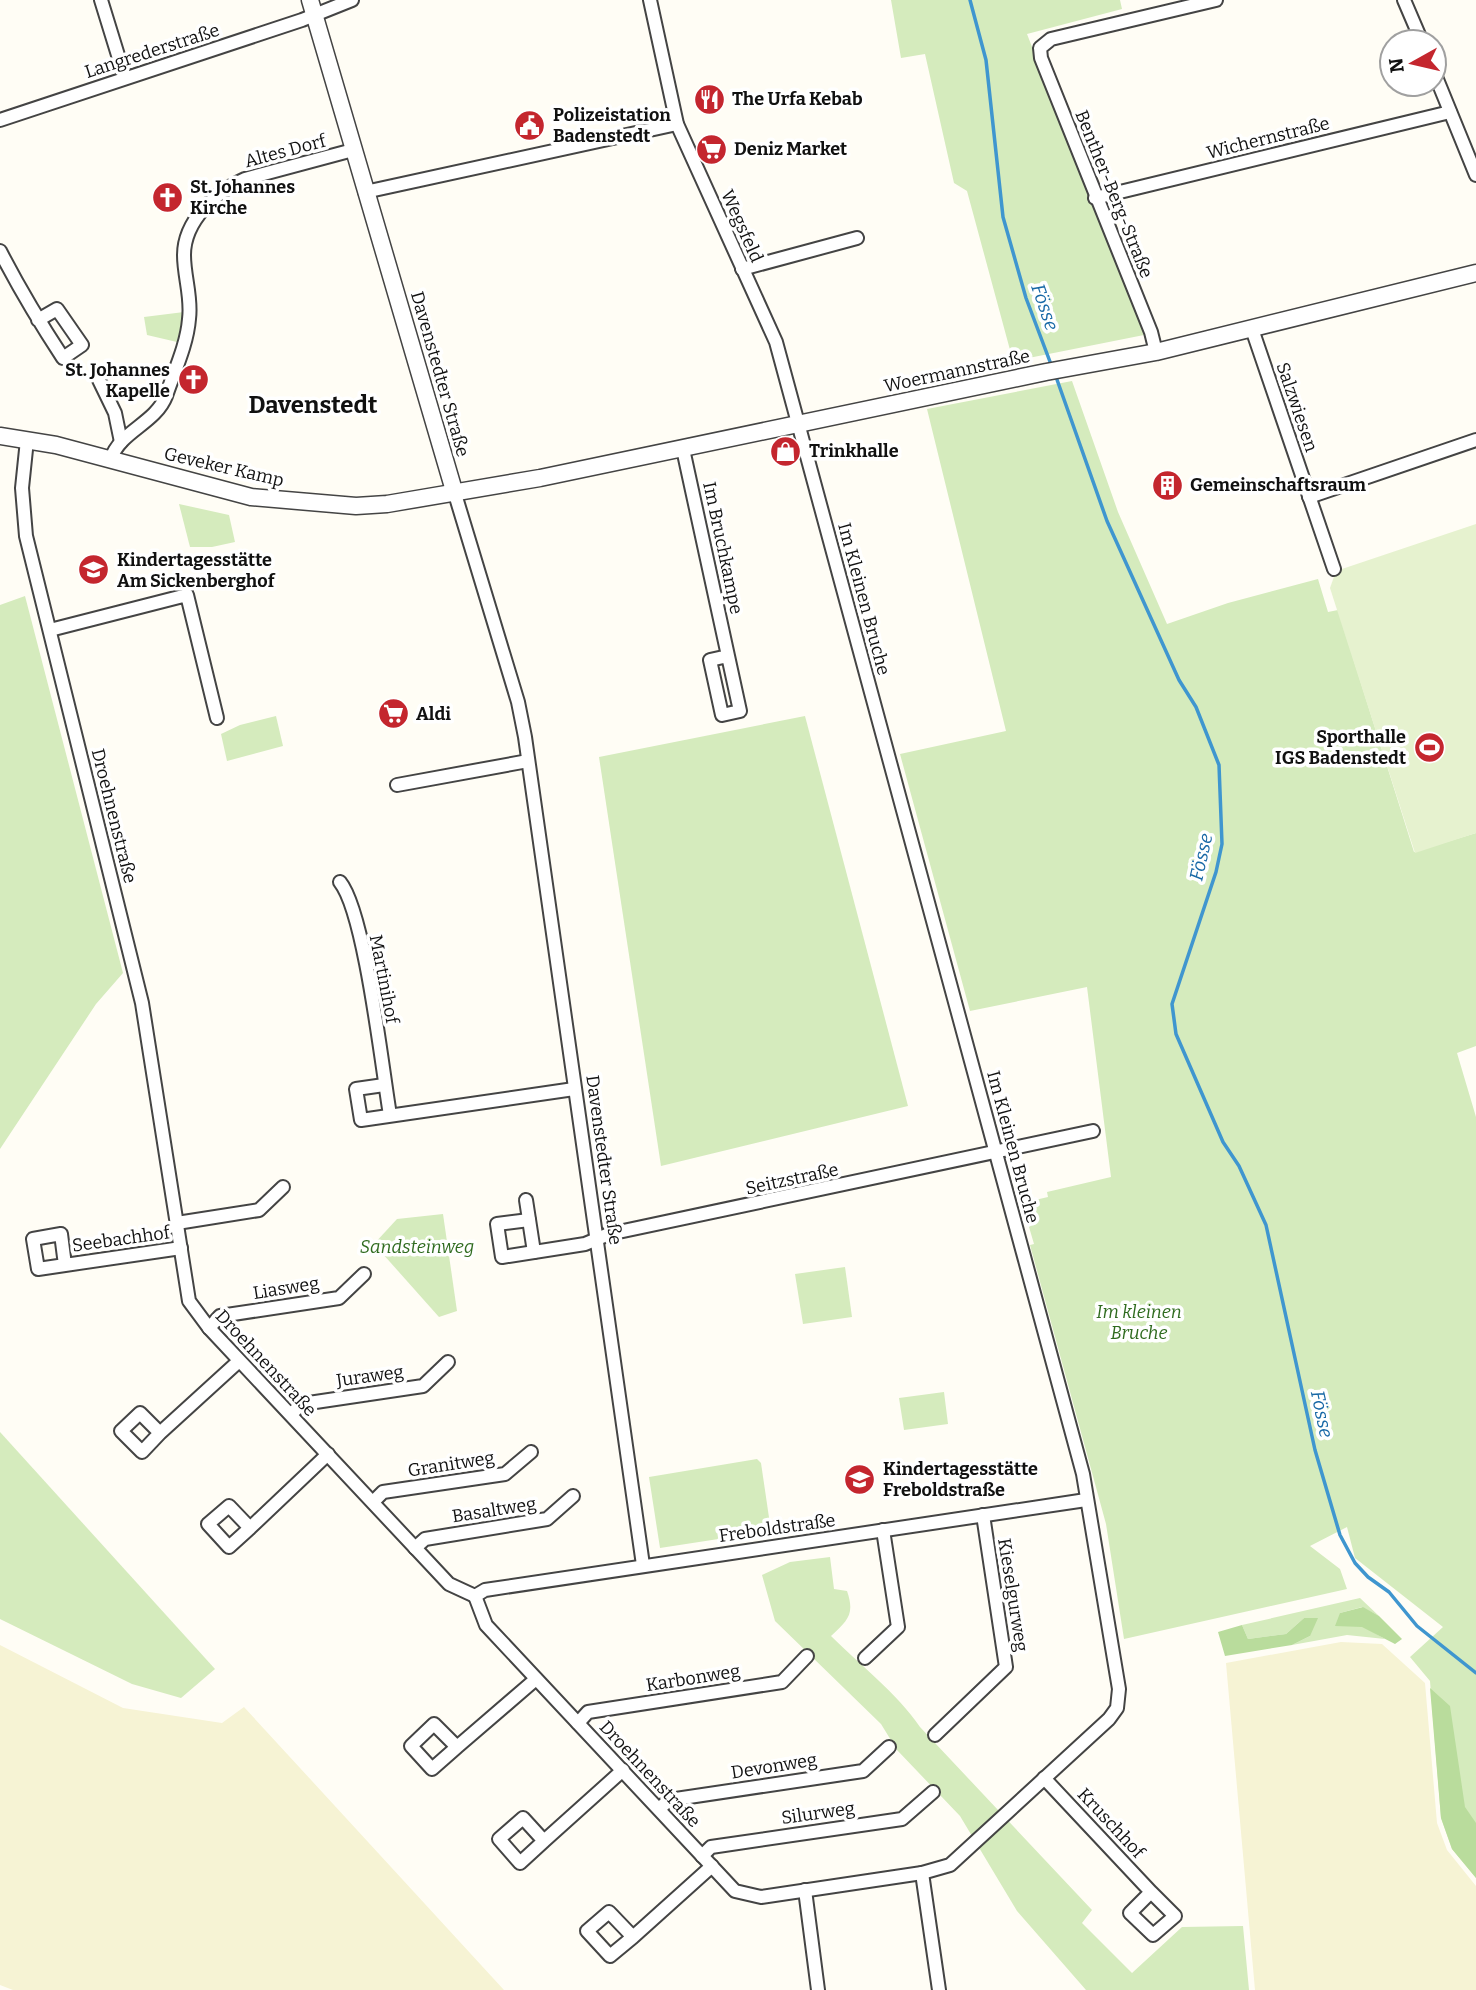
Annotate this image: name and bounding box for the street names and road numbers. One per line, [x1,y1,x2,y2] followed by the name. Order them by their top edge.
[82,19,222,83] street label: Langrederstraße
[1070,107,1158,281] street label: Benther-Berg-Straße
[1204,112,1332,164] street label: Wichernstraße
[242,129,330,172] street label: Altes Dorf
[716,186,768,266] street label: Wegsfeld
[406,289,474,459] street label: Davenstedter Straße
[882,345,1032,397] street label: Woermannstraße
[1271,359,1323,455] street label: Salzwiesen
[162,443,286,491] street label: Geveker Kamp
[698,480,748,616] street label: Im Bruchkampe
[833,520,895,678] street label: Im Kleinen Bruche
[87,746,141,886] street label: Droehnenstraße
[365,933,404,1027] street label: Martinihof
[982,1068,1044,1226] street label: Im Kleinen Bruche
[581,1074,627,1246] street label: Davenstedter Straße
[743,1158,841,1200] street label: Seitzstraße
[71,1221,173,1257] street label: Seebachhof
[251,1272,321,1304] street label: Liasweg
[211,1305,321,1421] street label: Droehnenstraße
[334,1360,405,1392] street label: Juraweg
[406,1446,496,1482] street label: Granitweg
[450,1492,538,1528] street label: Basaltweg
[717,1509,837,1547] street label: Freboldstraße
[993,1537,1033,1653] street label: Kieselgurweg
[644,1660,742,1696] street label: Karbonweg
[595,1716,705,1832] street label: Droehnenstraße
[729,1748,819,1784] street label: Devonweg
[1073,1783,1150,1864] street label: Kruschhof
[780,1797,856,1829] street label: Silurweg

